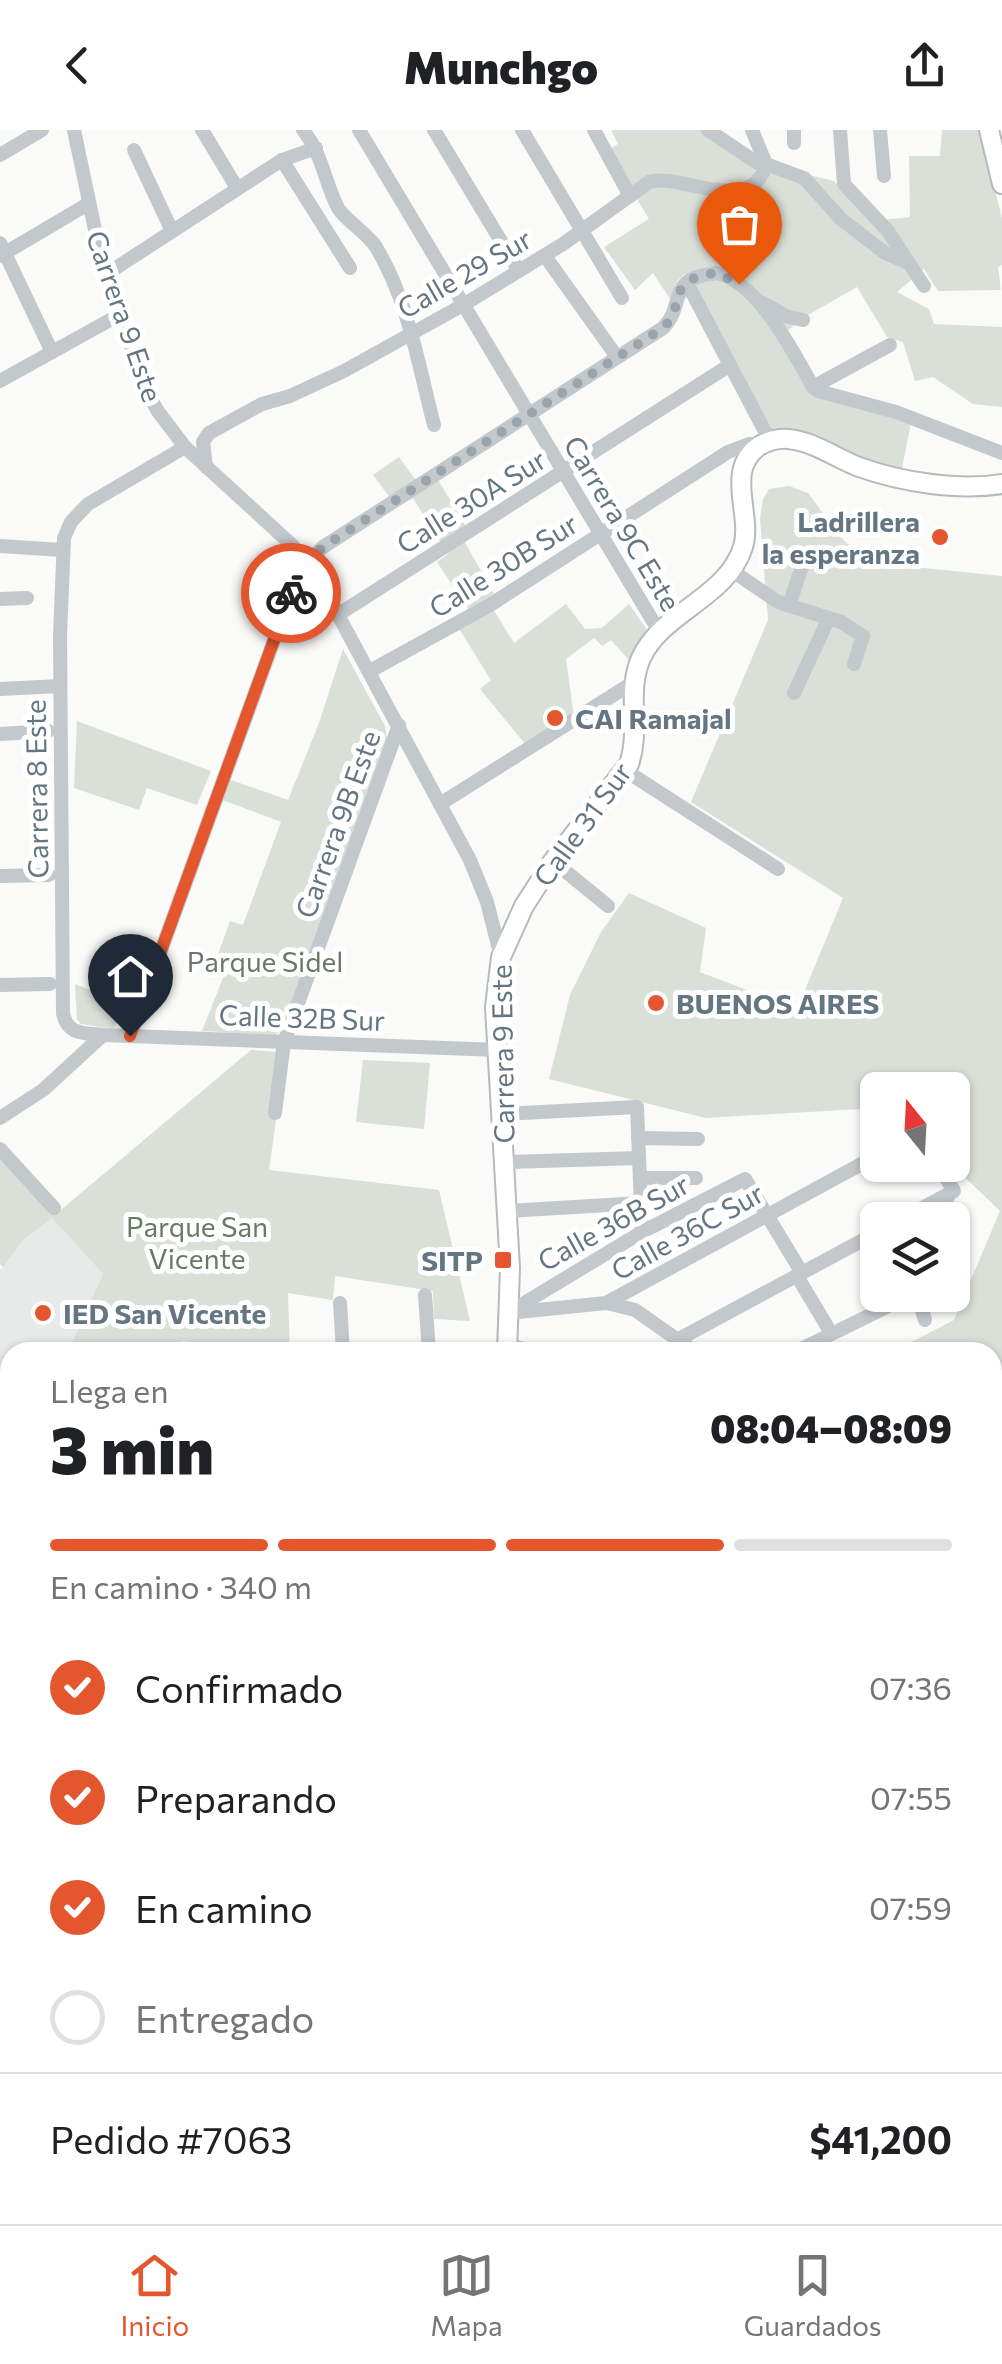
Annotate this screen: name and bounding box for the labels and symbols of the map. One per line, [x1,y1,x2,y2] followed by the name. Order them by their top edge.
[697,182,782,285] pin
[391,221,537,325] street label: Calle 29 Sur
[80,226,170,406] street label: Carrera 9 Este
[557,429,689,617] street label: Carrera 9C Este
[390,442,552,560] street label: Calle 30A Sur
[762,504,920,570] place label: Ladrillera la esperanza
[422,506,584,624] street label: Calle 30B Sur
[929,526,951,548] marker: Ladrillera la esperanza
[241,543,341,643] courier
[17,699,55,879] street label: Carrera 8 Este
[575,701,732,735] place label: CAI Ramajal
[544,707,566,729] marker: CAI Ramajal
[287,726,387,922] street label: Carrera 9B Este
[526,755,638,893] street label: Calle 31 Sur
[88,934,173,1037] pin
[187,944,343,978] park label: Parque Sidel
[483,964,521,1144] street label: Carrera 9 Este
[676,986,879,1020] place label: BUENOS AIRES
[645,992,667,1014] marker: BUENOS AIRES
[218,997,386,1037] street label: Calle 32B Sur
[860,1072,970,1182] north arrow
[531,1166,695,1278] street label: Calle 36B Sur
[605,1175,769,1287] street label: Calle 36C Sur
[126,1209,268,1275] park label: Parque San Vicente
[421,1243,483,1277] place label: SITP
[492,1249,514,1271] marker: SITP
[63,1296,266,1330] place label: IED San Vicente
[32,1302,54,1324] marker: IED San Vicente

